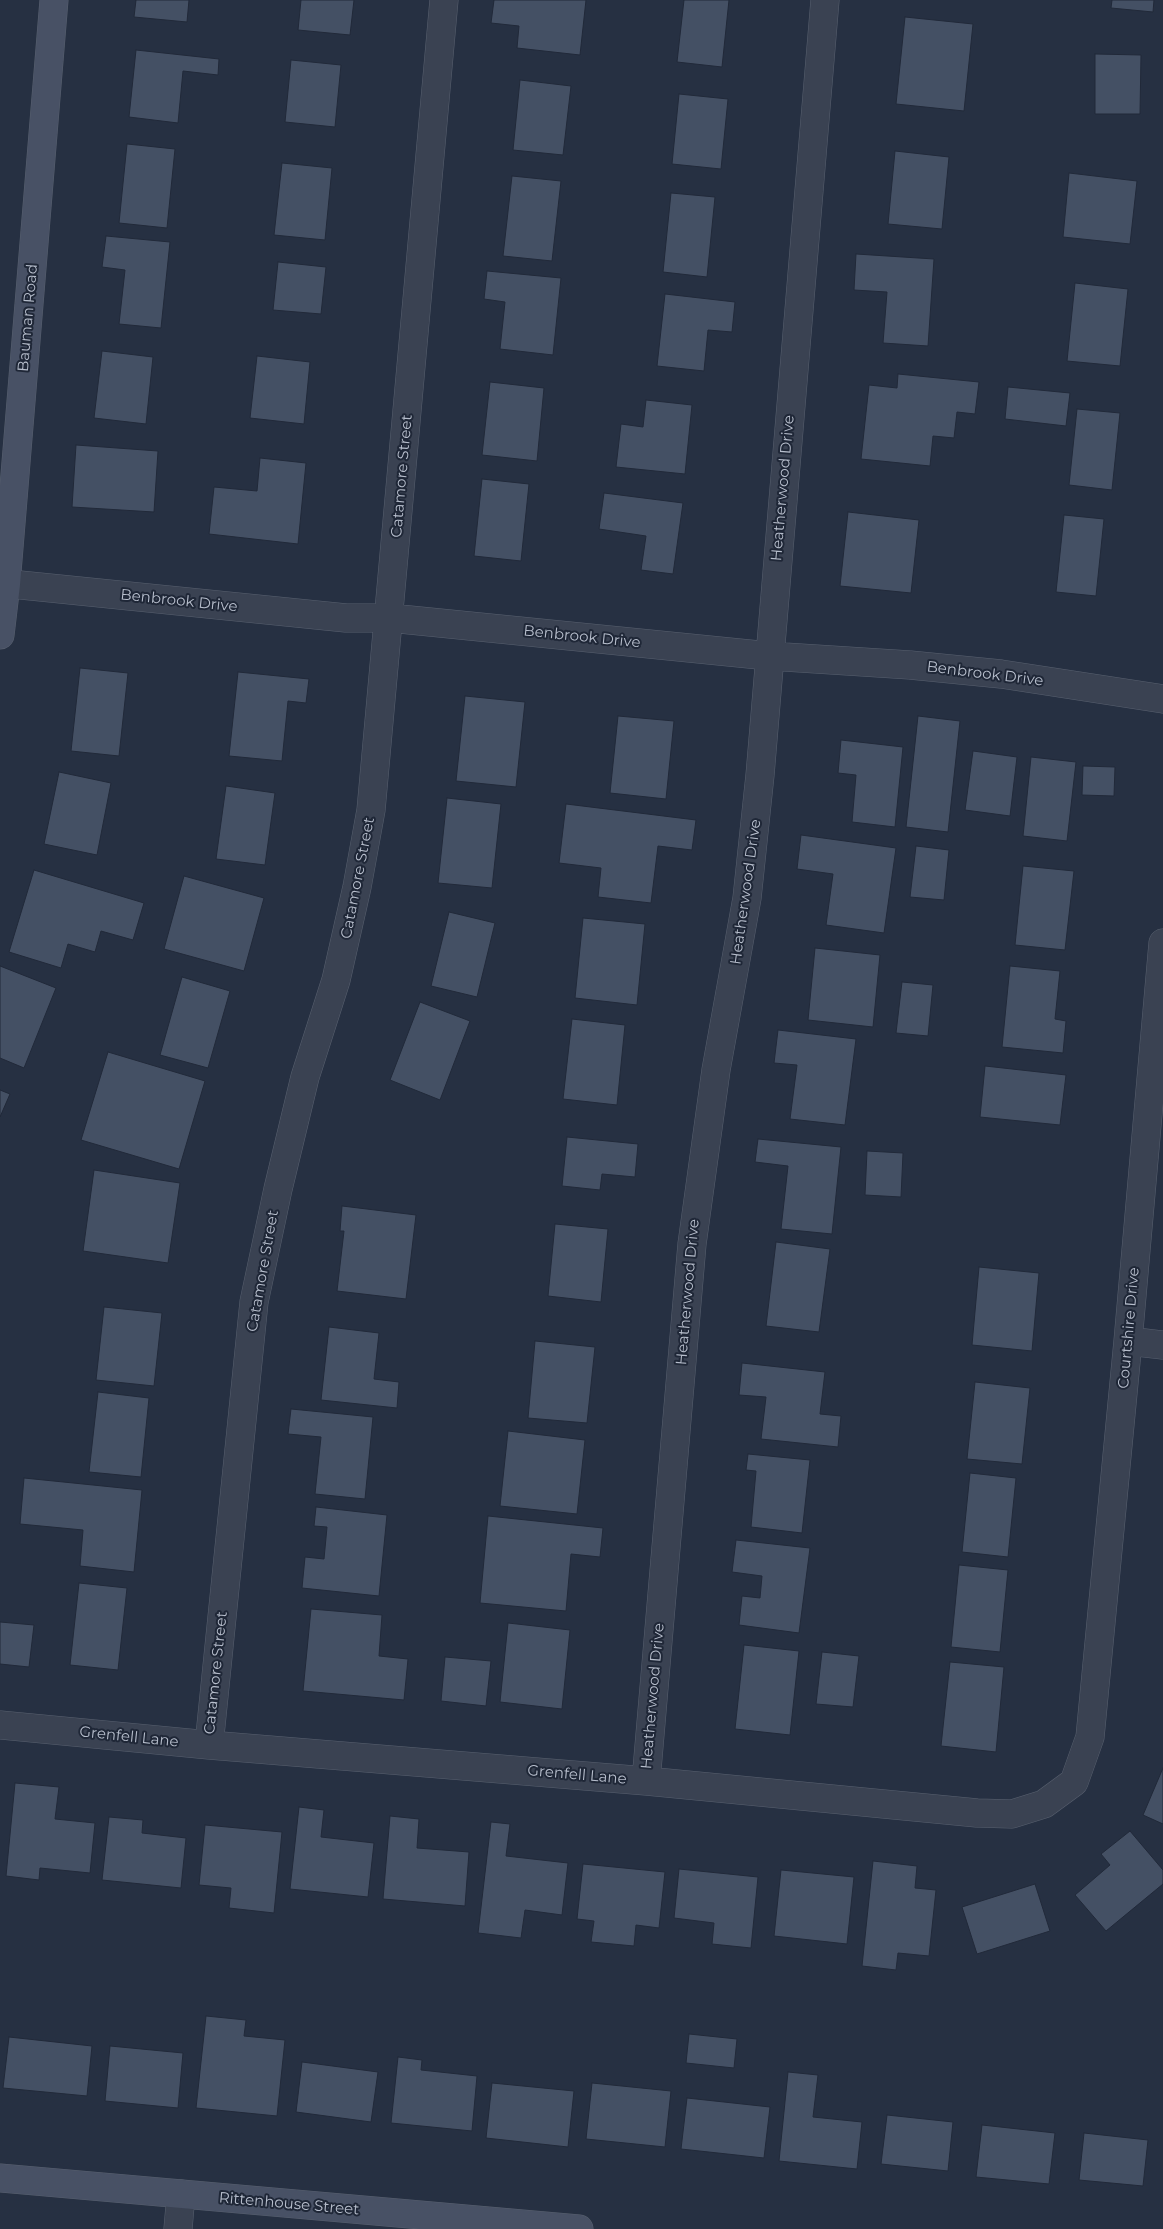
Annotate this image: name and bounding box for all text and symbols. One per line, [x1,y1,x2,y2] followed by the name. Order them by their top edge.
[14,263,42,373] street label: Bauman Road
[388,414,416,538] street label: Catamore Street
[768,414,798,562] street label: Heatherwood Drive
[120,586,238,616] street label: Benbrook Drive
[523,622,641,652] street label: Benbrook Drive
[926,658,1044,690] street label: Benbrook Drive
[337,816,379,940] street label: Catamore Street
[727,818,765,966] street label: Heatherwood Drive
[243,1209,283,1333] street label: Catamore Street
[673,1218,703,1366] street label: Heatherwood Drive
[1115,1267,1143,1389] street label: Courtshire Drive
[201,1611,231,1735] street label: Catamore Street
[638,1622,668,1770] street label: Heatherwood Drive
[79,1723,179,1751] street label: Grenfell Lane
[527,1762,627,1788] street label: Grenfell Lane
[218,2189,360,2219] street label: Rittenhouse Street

